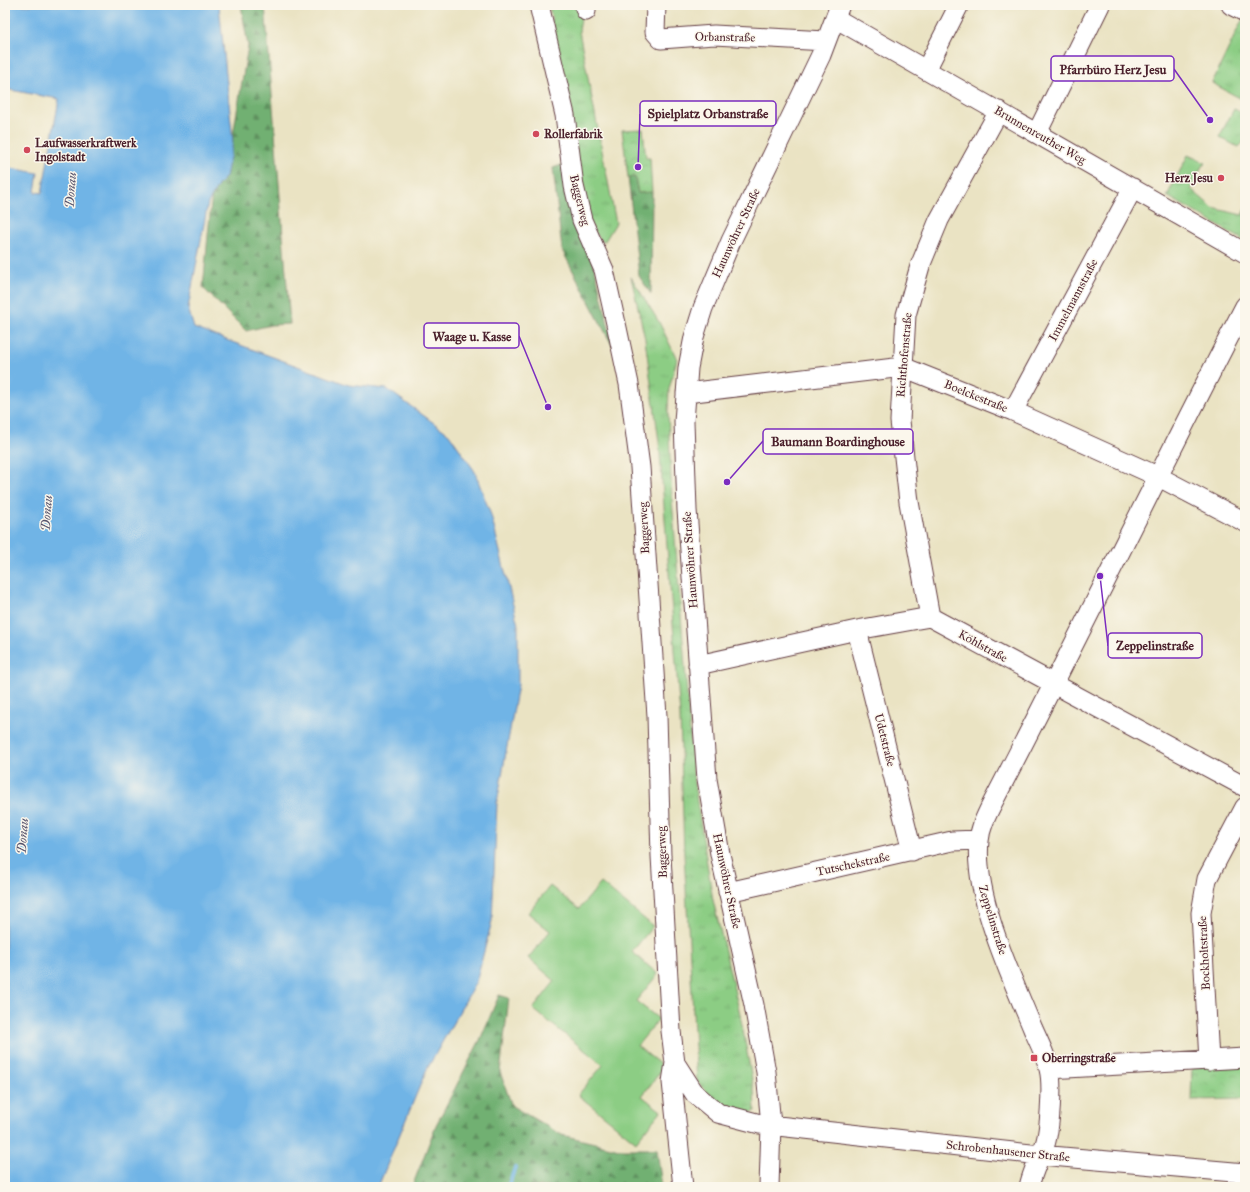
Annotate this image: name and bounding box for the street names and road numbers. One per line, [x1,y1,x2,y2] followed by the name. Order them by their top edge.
[695,29,755,45] street label: Orbanstraße
[991,103,1089,168] street label: Brunnenreuther Weg
[566,173,593,228] street label: Baggerweg
[709,186,763,280] street label: Haunwöhrer Straße
[1045,257,1101,343] street label: Immelmannstraße
[893,312,915,398] street label: Richthofenstraße
[942,377,1010,415] street label: Boelckestraße
[636,501,653,554] street label: Baggerweg
[680,511,700,609] street label: Haunwöhrer Straße
[956,627,1010,665] street label: Köhlstraße
[872,712,898,768] street label: Udetstraße
[654,825,671,878] street label: Baggerweg
[710,832,744,930] street label: Haunwöhrer Straße
[815,849,891,879] street label: Tutschekstraße
[976,884,1010,956] street label: Zeppelinstraße
[1195,916,1213,990] street label: Bockholtstraße
[945,1138,1071,1164] street label: Schrobenhausener Straße

